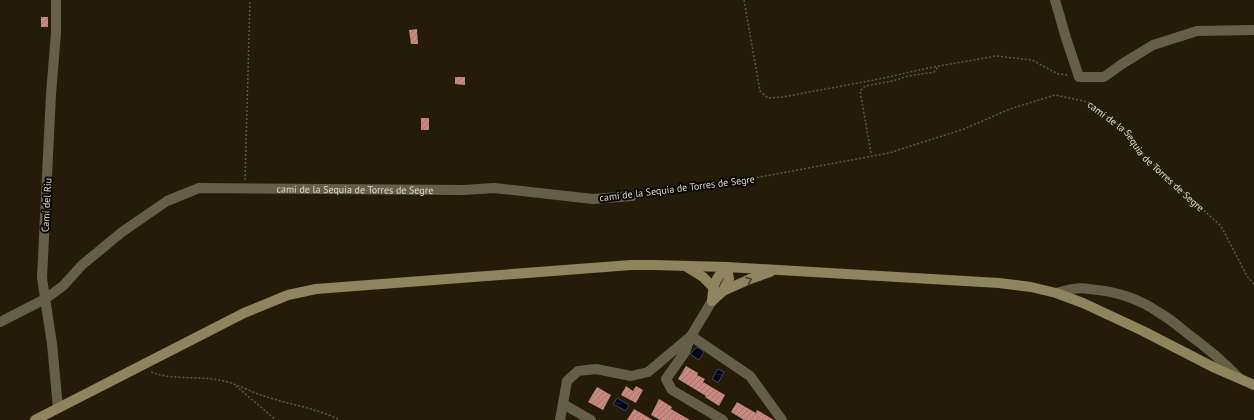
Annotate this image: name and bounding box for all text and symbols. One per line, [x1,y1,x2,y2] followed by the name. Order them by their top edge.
[1085,98,1207,214] street label: camí de la Sequia de Torres de Segre
[599,173,755,204] street label: camí de la Sequia de Torres de Segre
[39,178,54,232] street label: Camí del Riu
[276,183,433,197] street label: camí de la Sequia de Torres de Segre
[745,277,752,285] one-way arrow

